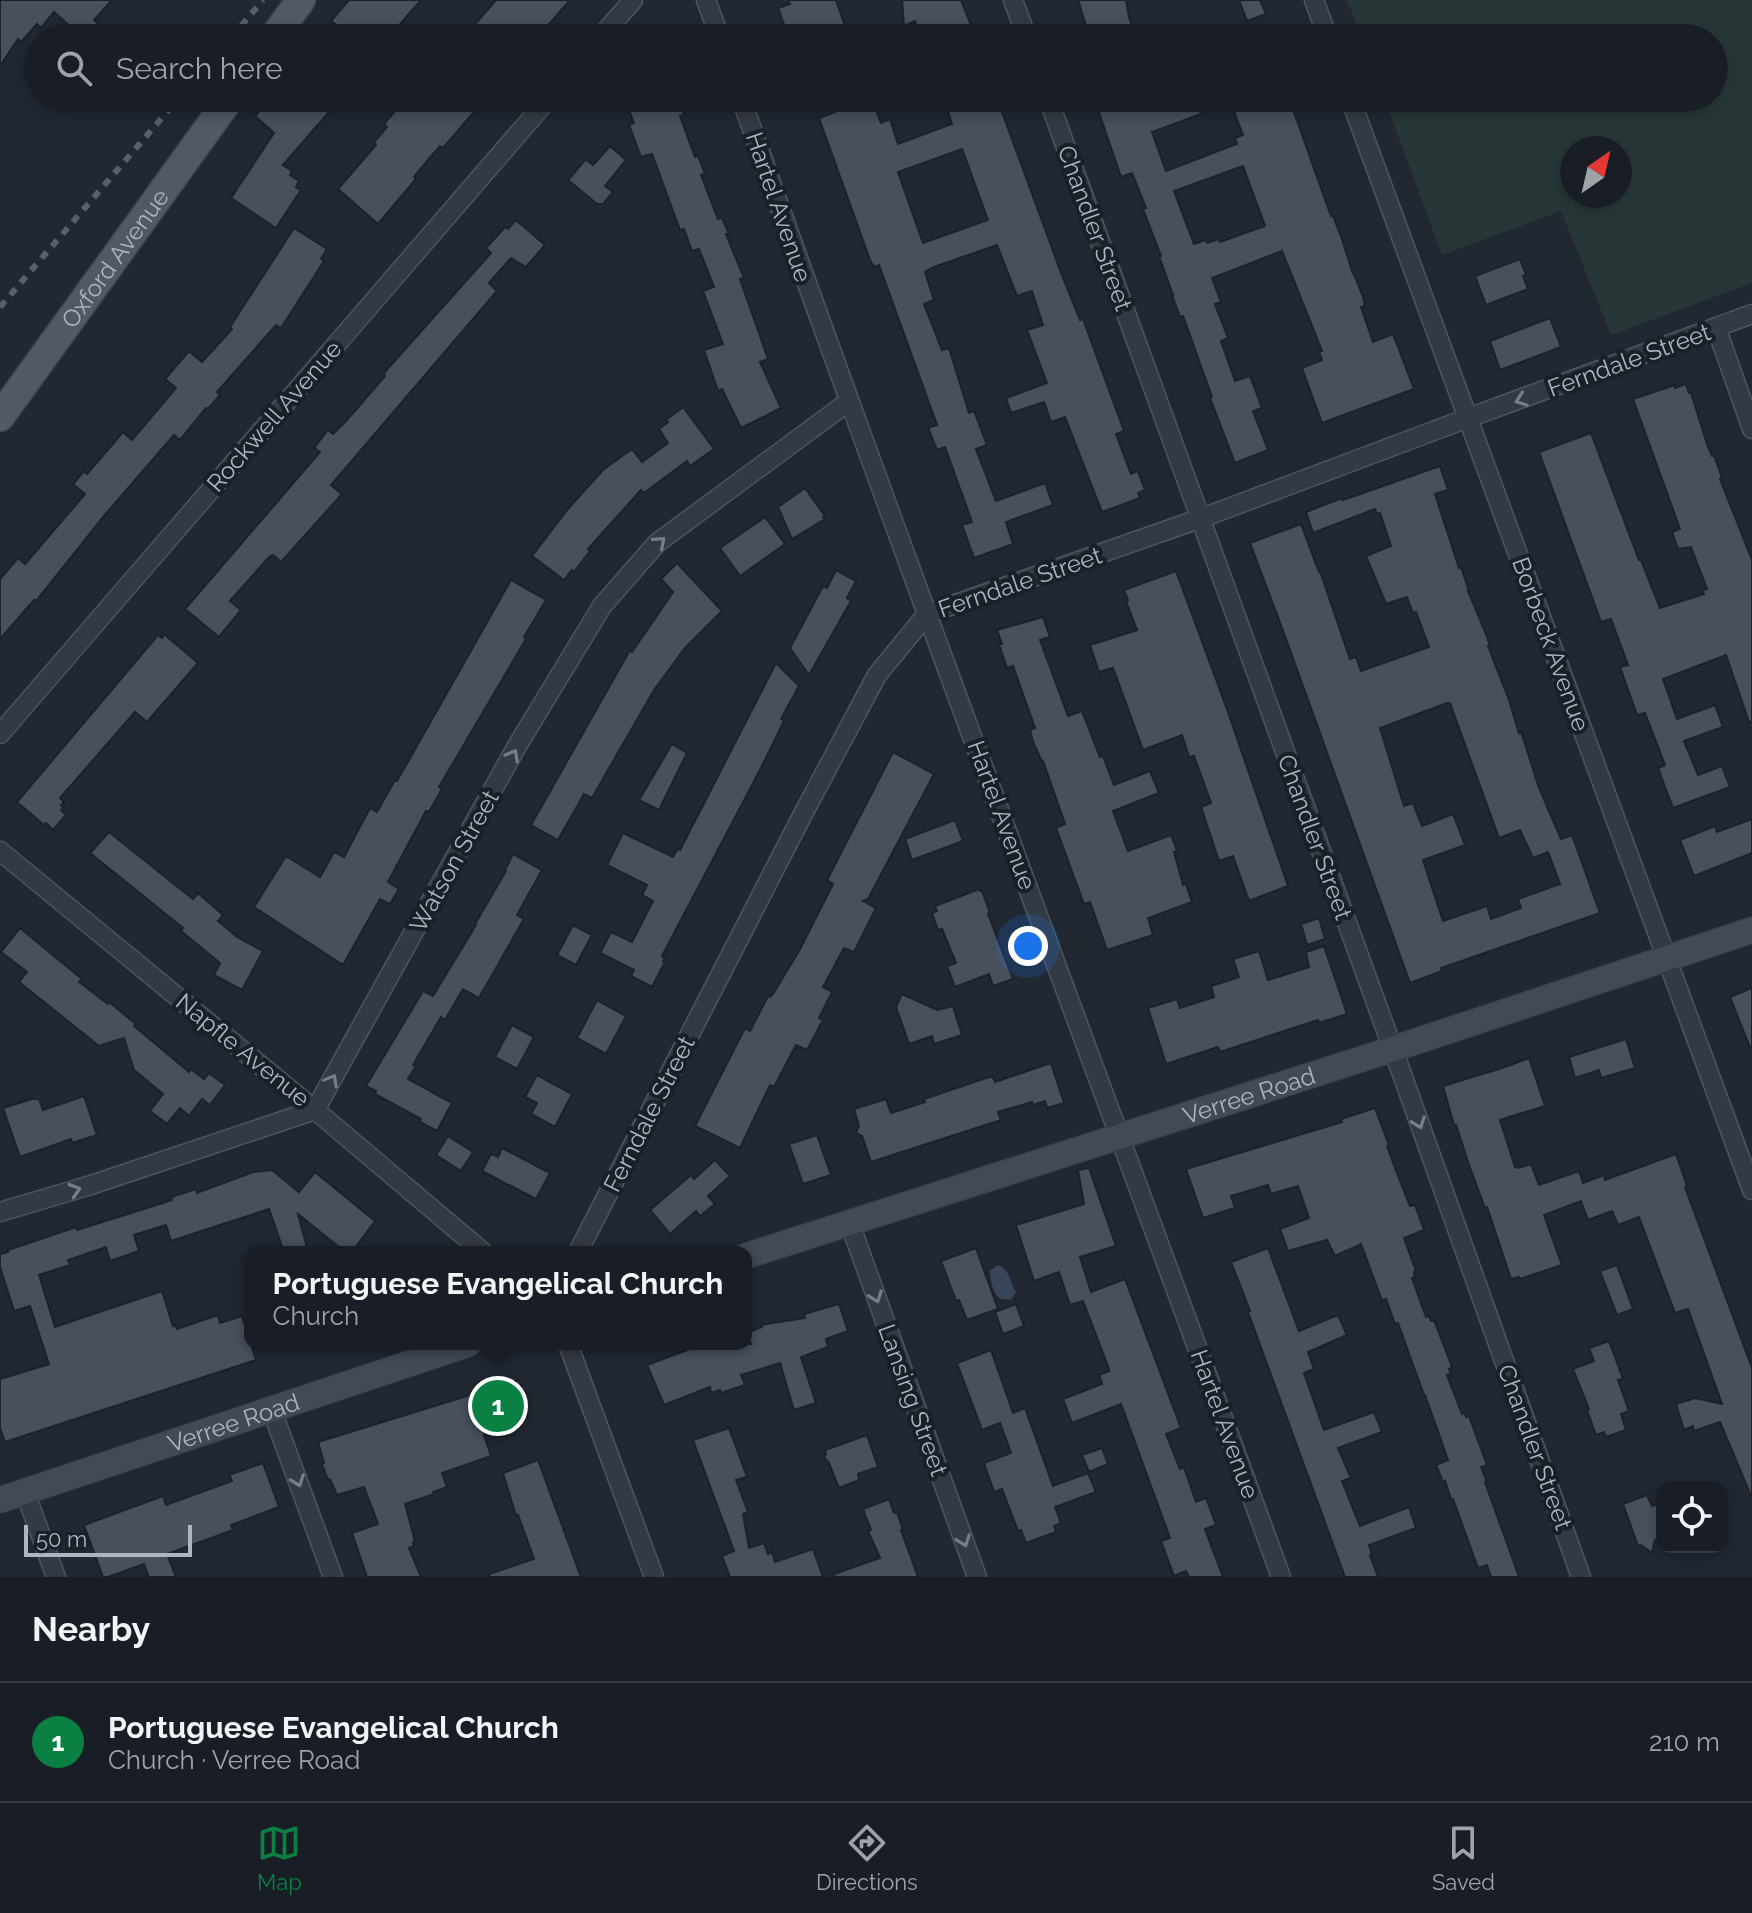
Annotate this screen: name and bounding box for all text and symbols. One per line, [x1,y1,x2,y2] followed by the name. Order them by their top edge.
[24,24,1728,112] search box
[52,46,96,90] icon: search
[116,51,283,86] text: Search here
[740,128,818,286] street label: Hartel Avenue
[1560,136,1632,208] north arrow
[1052,141,1138,315] street label: Chandler Street
[55,183,174,333] street label: Oxford Avenue
[1544,317,1714,403] street label: Ferndale Street
[201,335,347,497] street label: Rockwell Avenue
[1515,390,1529,407] one-way arrow
[650,537,665,552] one-way arrow
[934,540,1106,624] street label: Ferndale Street
[1506,553,1596,735] street label: Borbeck Avenue
[962,737,1042,893] street label: Hartel Avenue
[503,749,519,763] one-way arrow
[1272,750,1358,924] street label: Chandler Street
[403,785,505,937] street label: Watson Street
[1008,926,1048,966] your location
[170,987,316,1113] street label: Napfle Avenue
[597,1031,701,1197] street label: Ferndale Street
[1179,1060,1319,1130] street label: Verree Road
[322,1074,338,1089] one-way arrow
[1409,1115,1426,1129] one-way arrow
[67,1183,81,1199] one-way arrow
[244,1246,752,1350] popup
[273,1266,723,1301] text: Portuguese Evangelical Church
[866,1289,883,1303] one-way arrow
[273,1301,359,1331] text: Church
[872,1320,954,1480] street label: Lansing Street
[1185,1346,1265,1502] street label: Hartel Avenue
[1492,1360,1578,1534] street label: Chandler Street
[472,1376,524,1436] pin: 1
[164,1387,303,1458] street label: Verree Road
[288,1473,305,1487] one-way arrow
[1656,1481,1728,1553] map controls
[1656,1481,1728,1553] button: locate
[24,1521,192,1557] scale bar
[36,1526,87,1552] text: 50 m
[955,1534,971,1548] one-way arrow
[32,1609,150,1649] text: Nearby
[108,1710,559,1745] text: Portuguese Evangelical Church
[52,1727,64,1757] text: 1
[1649,1727,1720,1757] text: 210 m
[108,1745,360,1775] text: Church · Verree Road
[257,1821,302,1895] tab: Map
[816,1821,918,1895] tab: Directions
[1432,1821,1495,1895] tab: Saved

